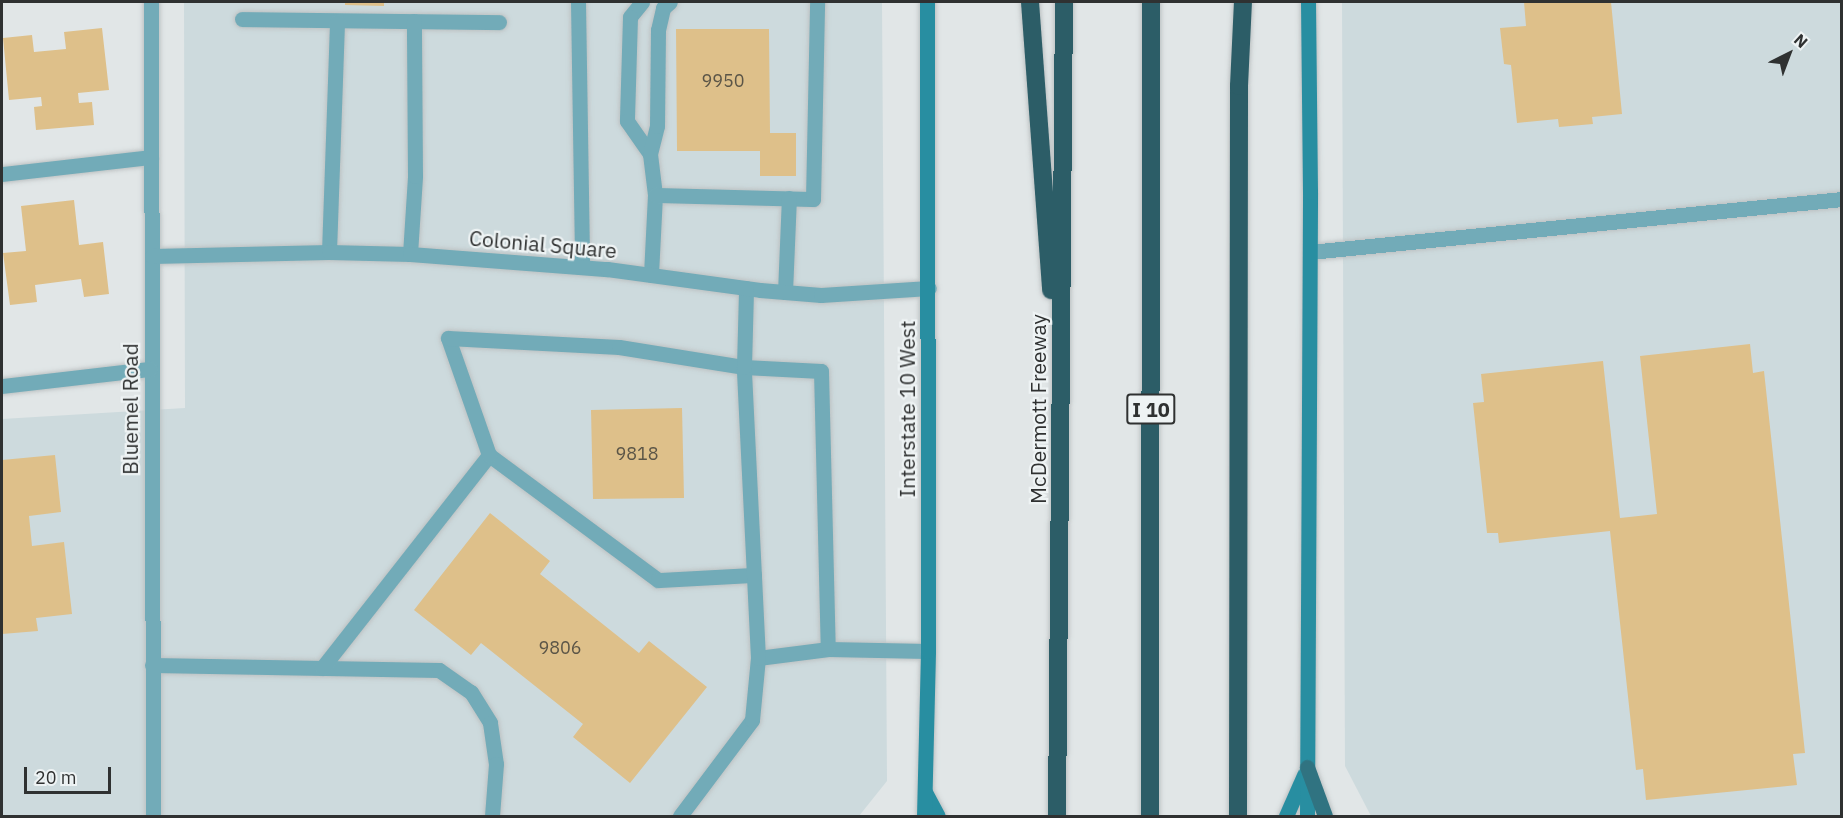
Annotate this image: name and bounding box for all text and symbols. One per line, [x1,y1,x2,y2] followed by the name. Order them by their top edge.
[1759,24,1819,84] north arrow
[1790,29,1812,52] text: N
[701,70,745,92] house number: 9950
[468,225,618,263] street label: Colonial Square
[1025,314,1051,504] street label: McDermott Freeway
[894,321,920,497] street label: Interstate 10 West
[117,343,143,475] street label: Bluemel Road
[1126,392,1176,426] road number: I 10
[615,443,659,465] house number: 9818
[538,637,582,659] house number: 9806
[27,755,114,793] scale bar
[35,766,77,789] text: 20 m

